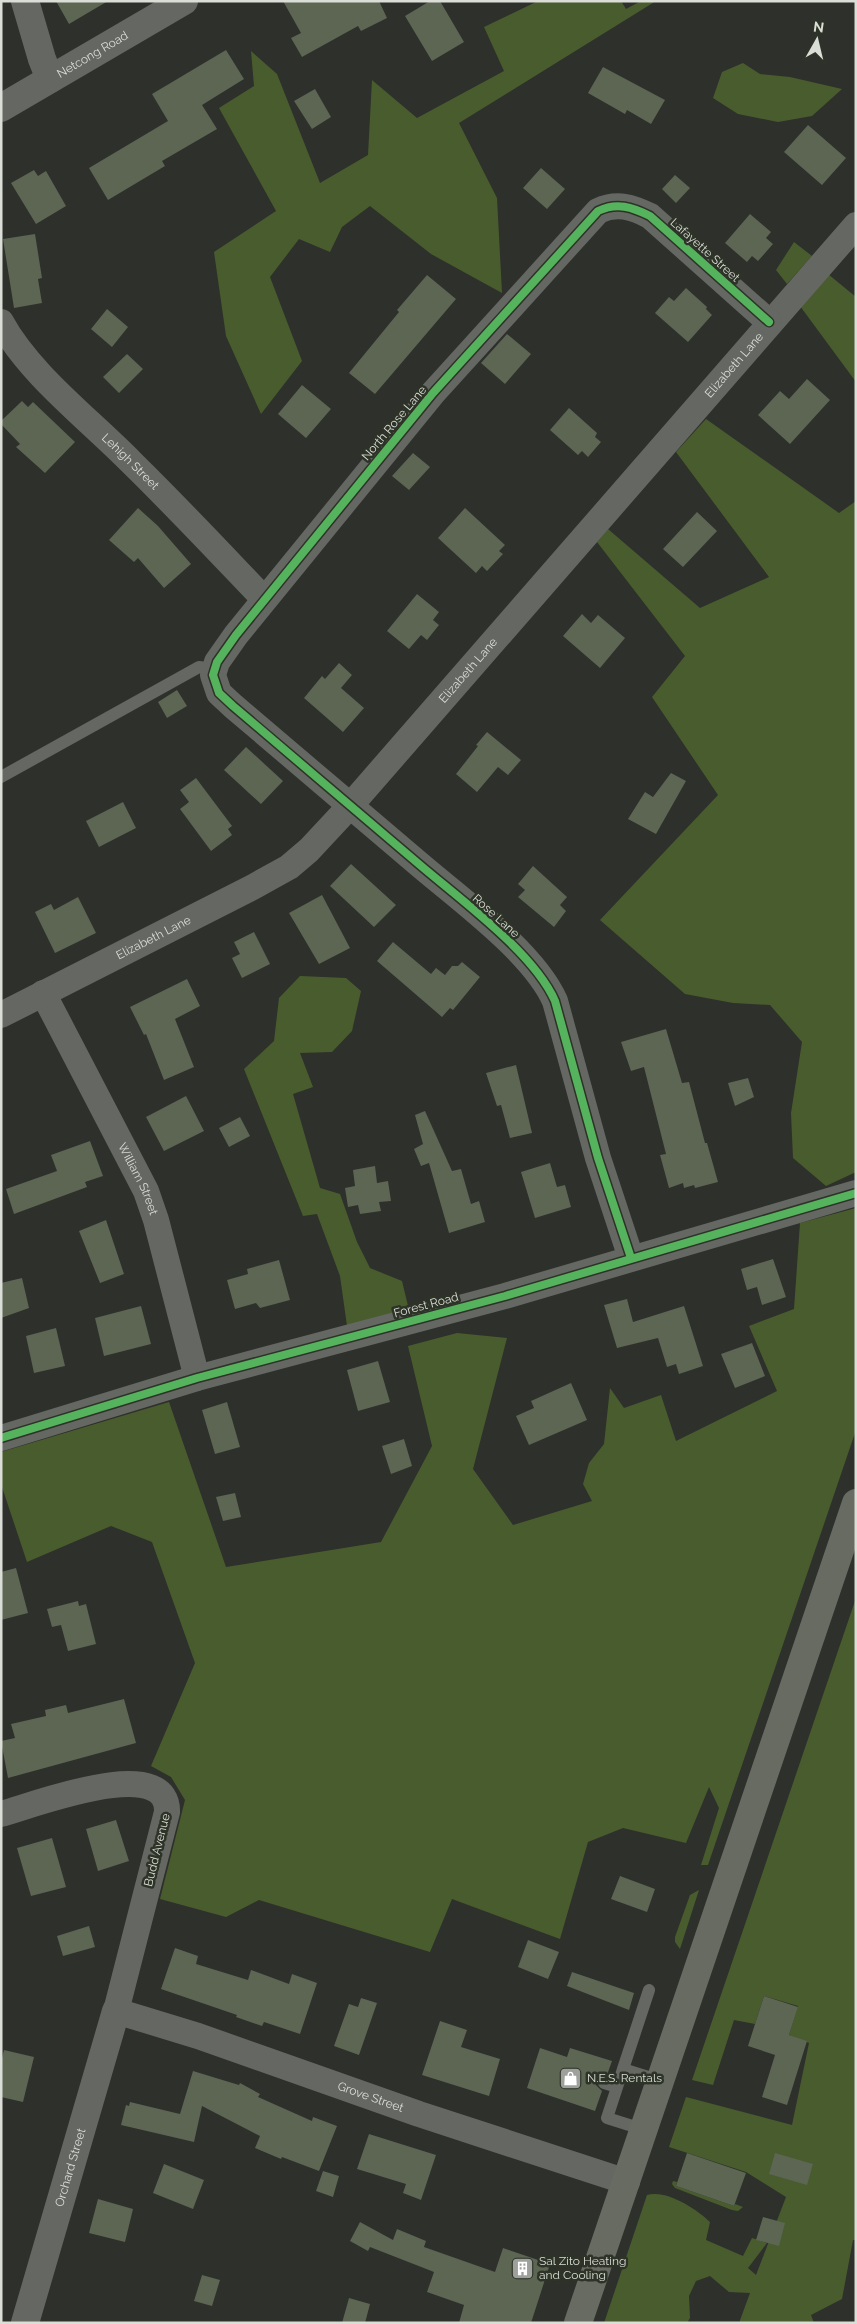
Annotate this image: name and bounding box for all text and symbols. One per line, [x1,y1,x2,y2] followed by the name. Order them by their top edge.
[792,15,842,65] north arrow
[812,18,825,36] text: N
[54,28,131,81] street label: Netcong Road
[667,215,743,285] street label: Lafayette Street
[702,330,766,400] street label: Elizabeth Lane
[359,383,429,463] street label: North Rose Lane
[99,431,162,493] street label: Lehigh Street
[436,635,500,706] street label: Elizabeth Lane
[470,891,522,941] street label: Rose Lane
[114,913,193,962] street label: Elizabeth Lane
[115,1140,161,1217] street label: William Street
[392,1290,460,1320] street label: Forest Road
[141,1812,173,1888] street label: Budd Avenue
[559,2066,583,2090] shop icon: N.E.S. Rentals
[587,2071,662,2085] place label: N.E.S. Rentals
[336,2079,406,2115] street label: Grove Street
[52,2127,88,2208] street label: Orchard Street
[539,2254,626,2282] place label: Sal Zito Heating and Cooling
[511,2256,535,2280] building icon: Sal Zito Heating and Cooling

